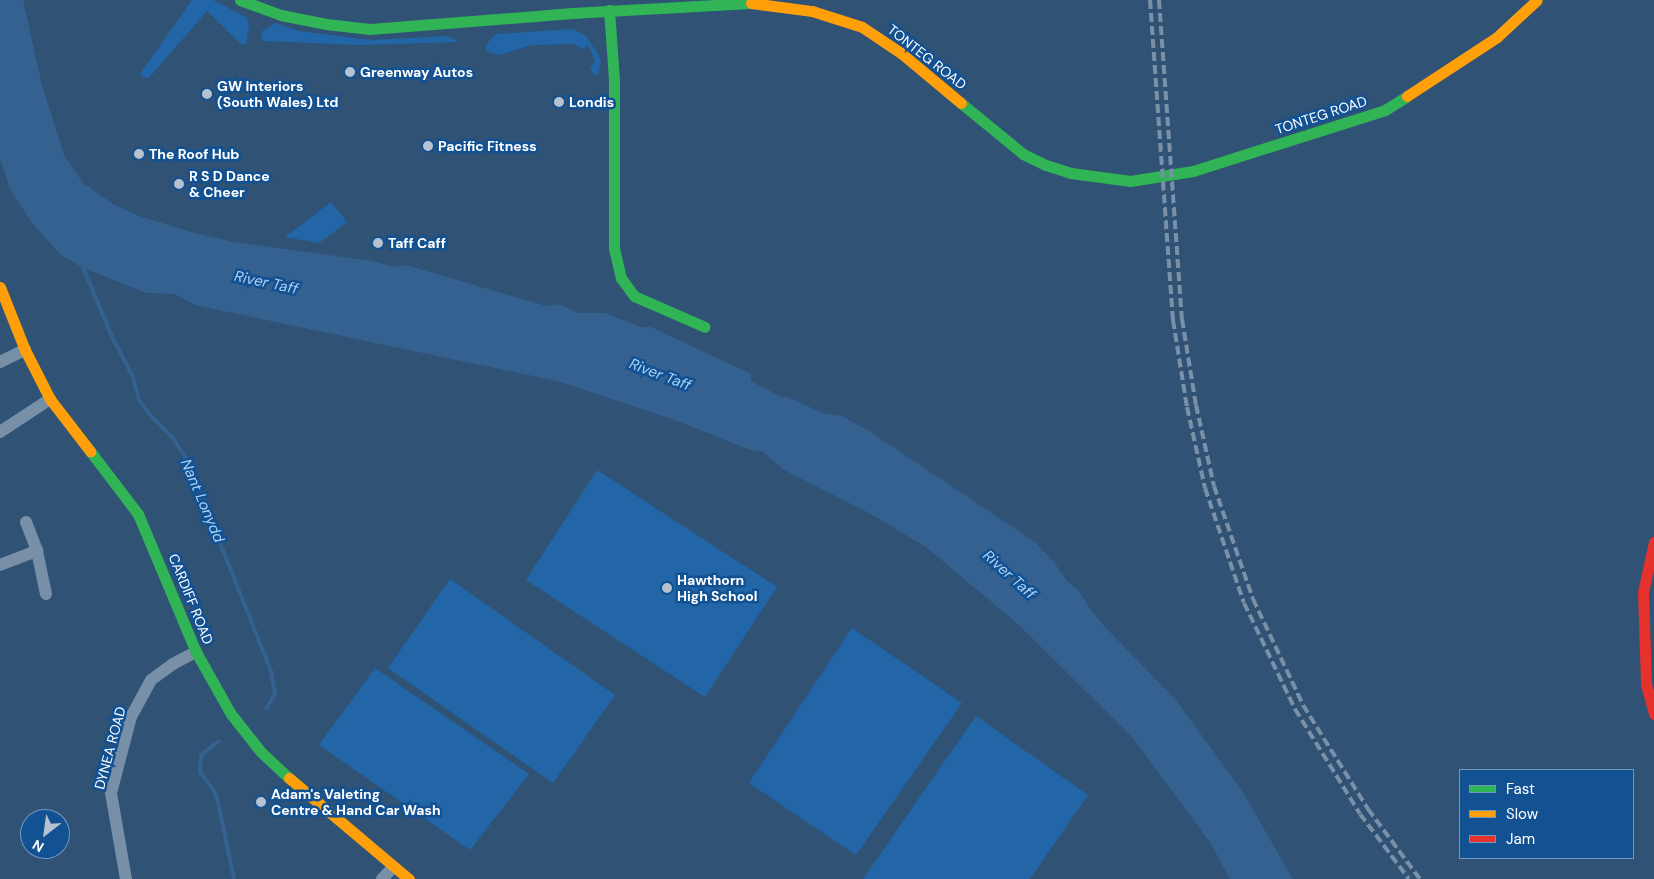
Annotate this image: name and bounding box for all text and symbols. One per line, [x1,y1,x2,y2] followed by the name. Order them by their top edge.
[884,21,970,93] street label: TONTEG ROAD
[360,64,473,80] place label: Greenway Autos
[344,66,356,78] marker: Greenway Autos
[217,78,338,110] place label: GW Interiors (South Wales) Ltd
[201,88,213,100] marker: GW Interiors (South Wales) Ltd
[1273,92,1369,138] street label: TONTEG ROAD
[569,94,614,110] place label: Londis
[553,96,565,108] marker: Londis
[438,138,537,154] place label: Pacific Fitness
[422,140,434,152] marker: Pacific Fitness
[149,146,239,162] place label: The Roof Hub
[133,148,145,160] marker: The Roof Hub
[189,168,270,200] place label: R S D Dance & Cheer
[173,178,185,190] marker: R S D Dance & Cheer
[388,235,446,251] place label: Taff Caff
[372,237,384,249] marker: Taff Caff
[233,267,299,299] water label: River Taff
[627,355,693,395] water label: River Taff
[176,457,228,545] water label: Nant Lonydd
[979,547,1039,603] water label: River Taff
[165,551,217,647] street label: CARDIFF ROAD
[677,572,758,604] place label: Hawthorn High School
[661,582,673,594] marker: Hawthorn High School
[91,705,129,791] street label: DYNEA ROAD
[1459,769,1634,859] legend
[1506,779,1535,799] text: Fast
[271,786,441,819] place label: Adam's Valeting Centre & Hand Car Wash
[255,796,267,808] marker: Adam's Valeting Centre & Hand Car Wash
[1506,804,1538,824] text: Slow
[20,809,70,859] north arrow
[1506,829,1535,849] text: Jam
[29,836,47,856] text: N

